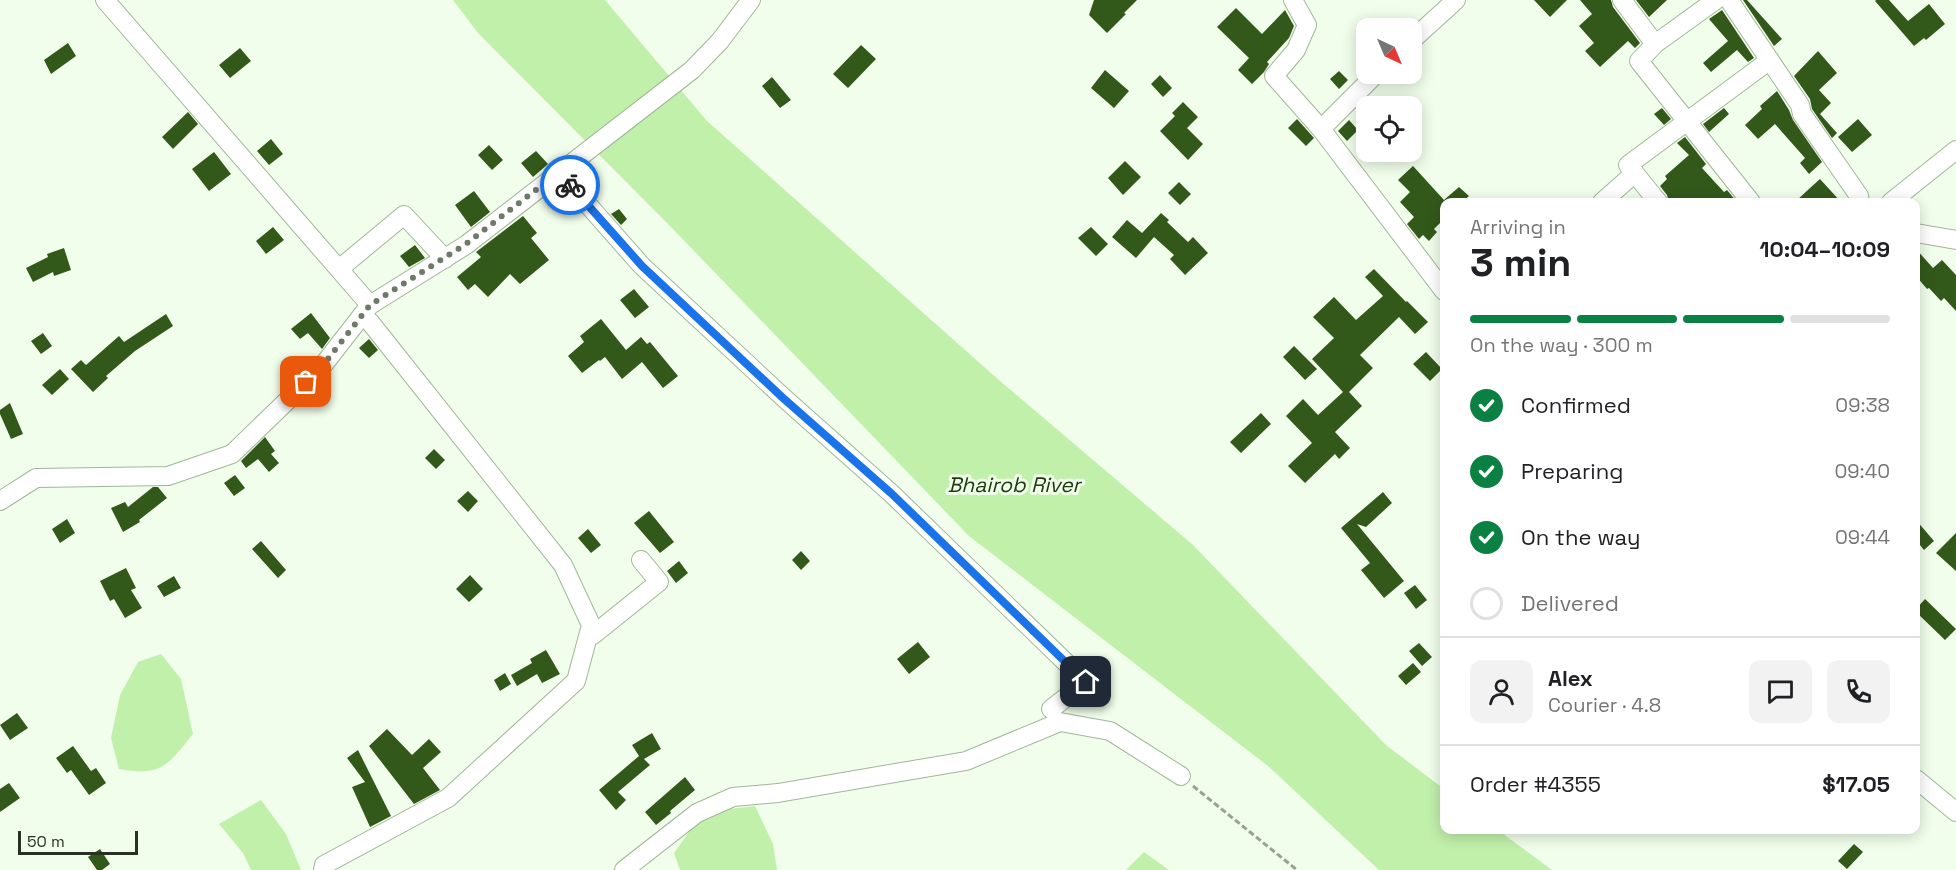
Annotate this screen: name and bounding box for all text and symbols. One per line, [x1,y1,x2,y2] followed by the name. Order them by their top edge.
[1356,18,1422,84] north arrow
[1356,18,1422,162] map controls
[1356,96,1422,162] button: locate
[540,155,600,215] courier
[554,169,587,202] icon: bike
[1470,214,1566,240] text: Arriving in
[1760,235,1890,263] text: 10:04–10:09
[1470,238,1571,287] text: 3 min
[1470,332,1653,358] text: On the way · 300 m
[280,356,331,407] pin
[289,365,322,398] icon: bag
[1470,389,1503,422] icon: check
[1521,391,1631,419] text: Confirmed
[1835,392,1890,418] text: 09:38
[1470,455,1503,488] icon: check
[1521,457,1623,485] text: Preparing
[1835,458,1890,484] text: 09:40
[947,471,1083,498] water label: Bhairob River
[1470,521,1503,554] icon: check
[1521,523,1640,551] text: On the way
[1835,524,1890,550] text: 09:44
[1521,589,1619,617] text: Delivered
[1060,656,1111,707] pin
[1470,660,1533,723] button: person
[1749,660,1812,723] button: chat
[1827,660,1890,723] button: phone
[1548,664,1593,692] text: Alex
[1069,665,1102,698] icon: home
[1548,692,1661,718] text: Courier · 4.8
[1470,770,1601,798] text: Order #4355
[1822,770,1890,798] text: $17.05
[18,828,138,856] scale bar
[27,831,65,852] text: 50 m

